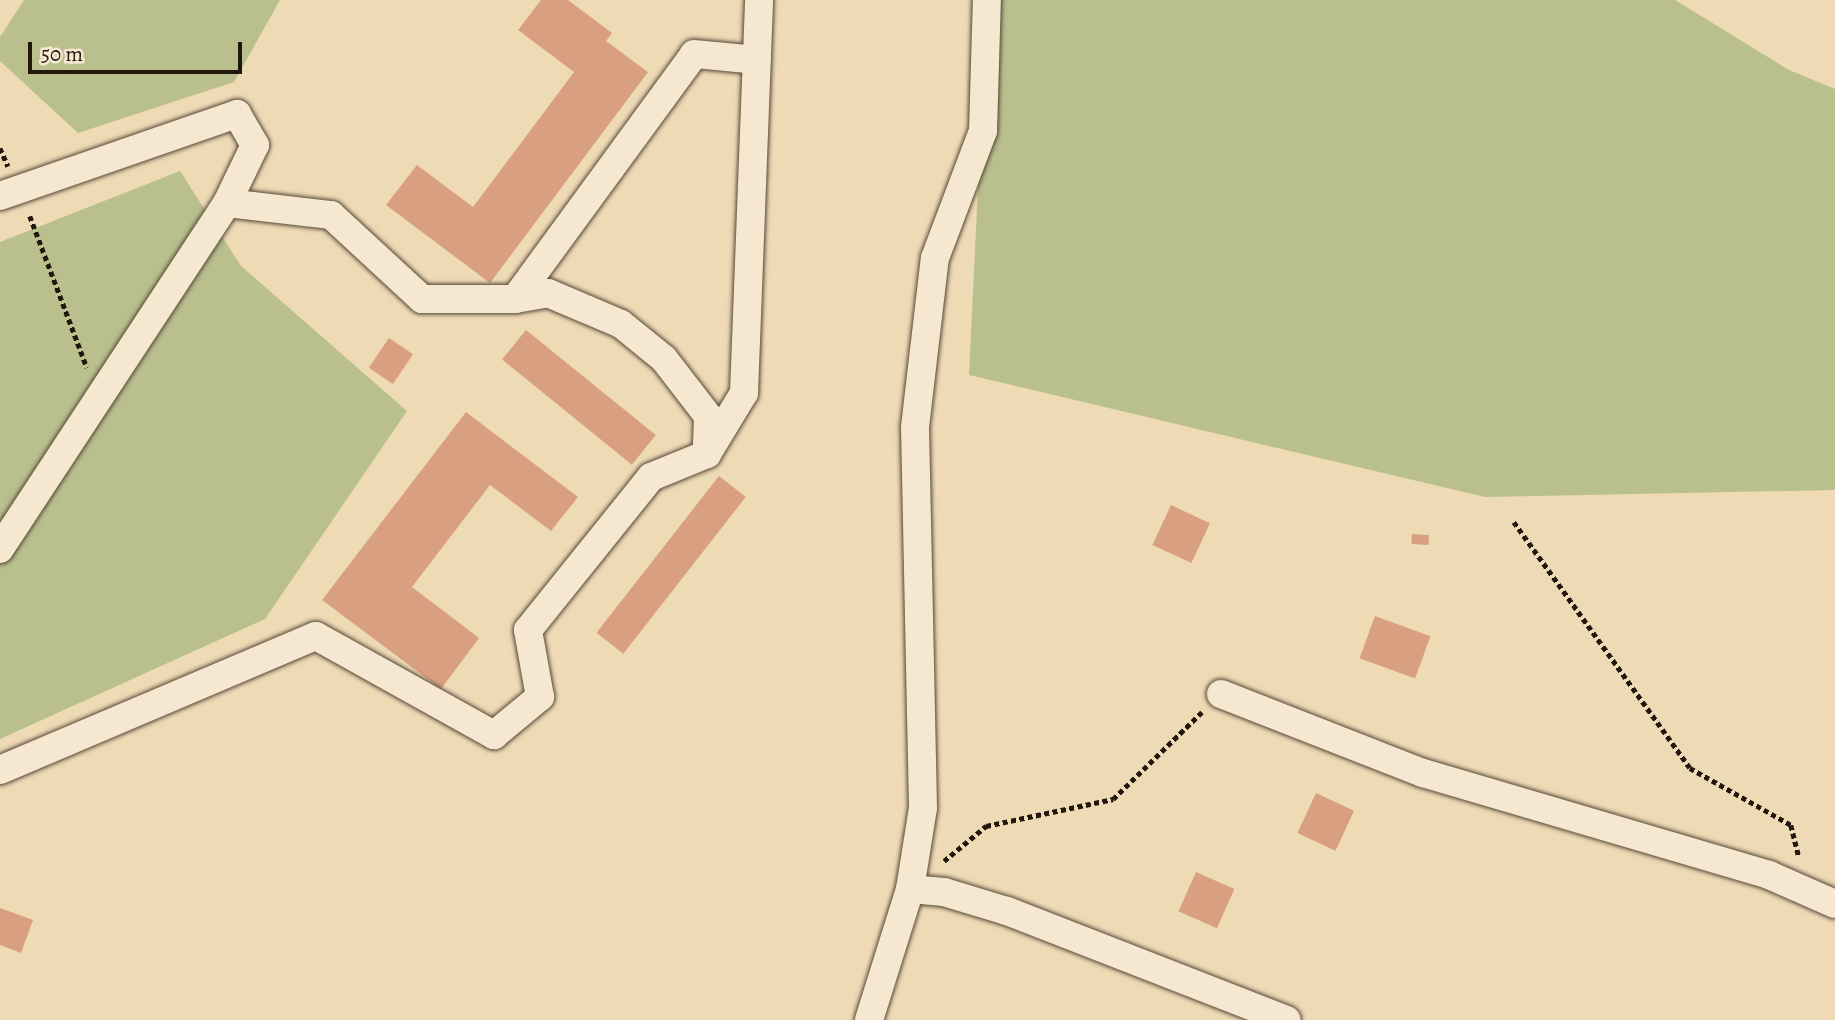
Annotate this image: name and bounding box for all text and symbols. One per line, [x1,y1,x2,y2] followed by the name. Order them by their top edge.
[32,28,245,72] scale bar
[41,40,83,68] text: 50 m

